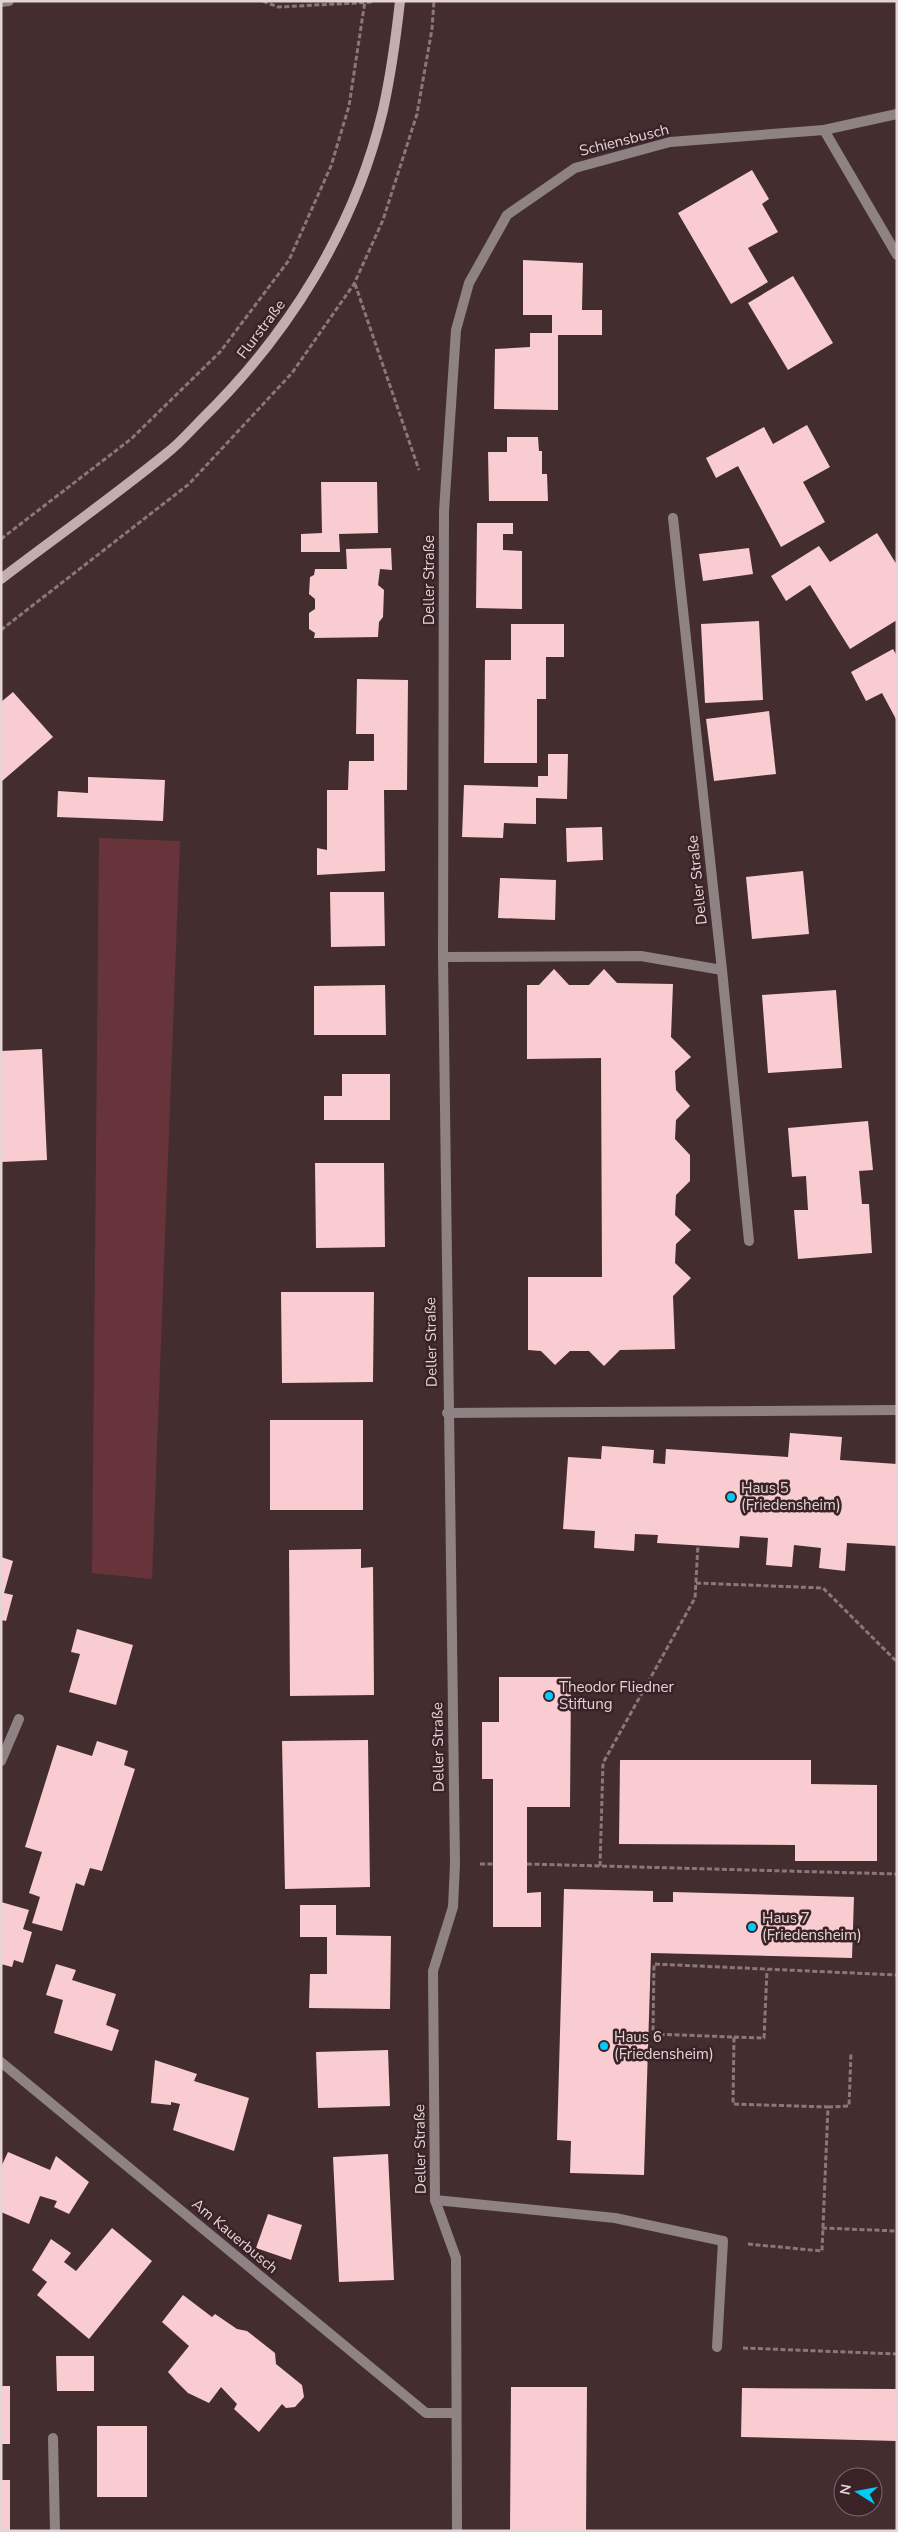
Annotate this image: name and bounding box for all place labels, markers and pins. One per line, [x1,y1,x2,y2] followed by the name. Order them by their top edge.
[741,1478,841,1515] place label: Haus 5 (Friedensheim)
[725,1491,737,1503] marker: Haus 5 (Friedensheim)
[559,1677,675,1714] place label: Theodor Fliedner Stiftung
[543,1690,555,1702] marker: Theodor Fliedner Stiftung
[762,1908,862,1945] place label: Haus 7 (Friedensheim)
[746,1921,758,1933] marker: Haus 7 (Friedensheim)
[614,2027,714,2064] place label: Haus 6 (Friedensheim)
[598,2040,610,2052] marker: Haus 6 (Friedensheim)

